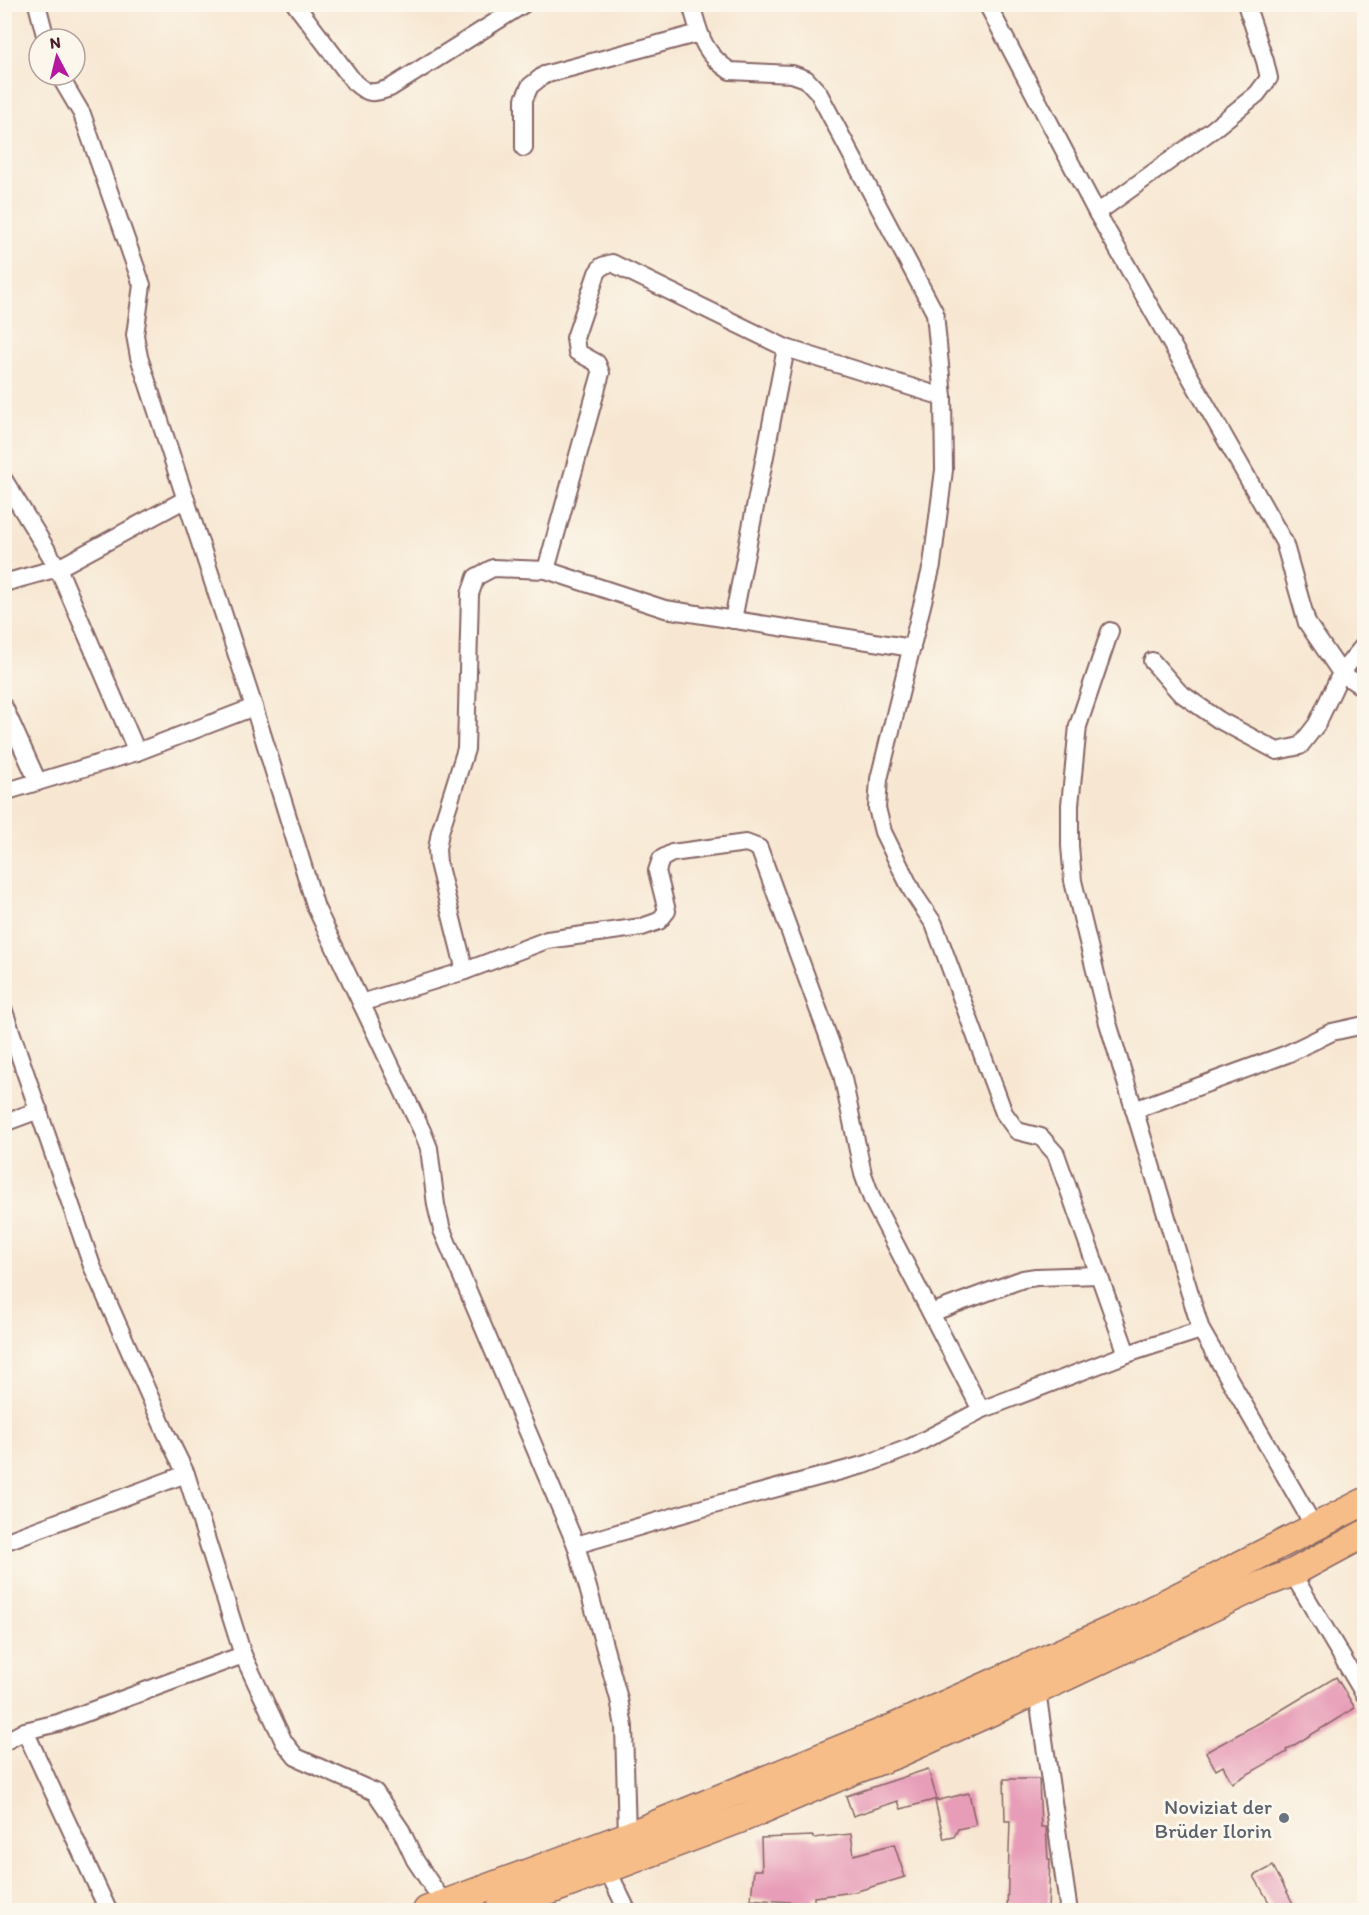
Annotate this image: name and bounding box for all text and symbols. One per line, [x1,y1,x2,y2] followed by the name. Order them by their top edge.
[27,27,87,87] north arrow
[49,33,62,53] text: N
[1155,1794,1272,1843] place label: Noviziat der Brüder Ilorin
[1277,1811,1291,1825] marker: Noviziat der Brüder Ilorin

